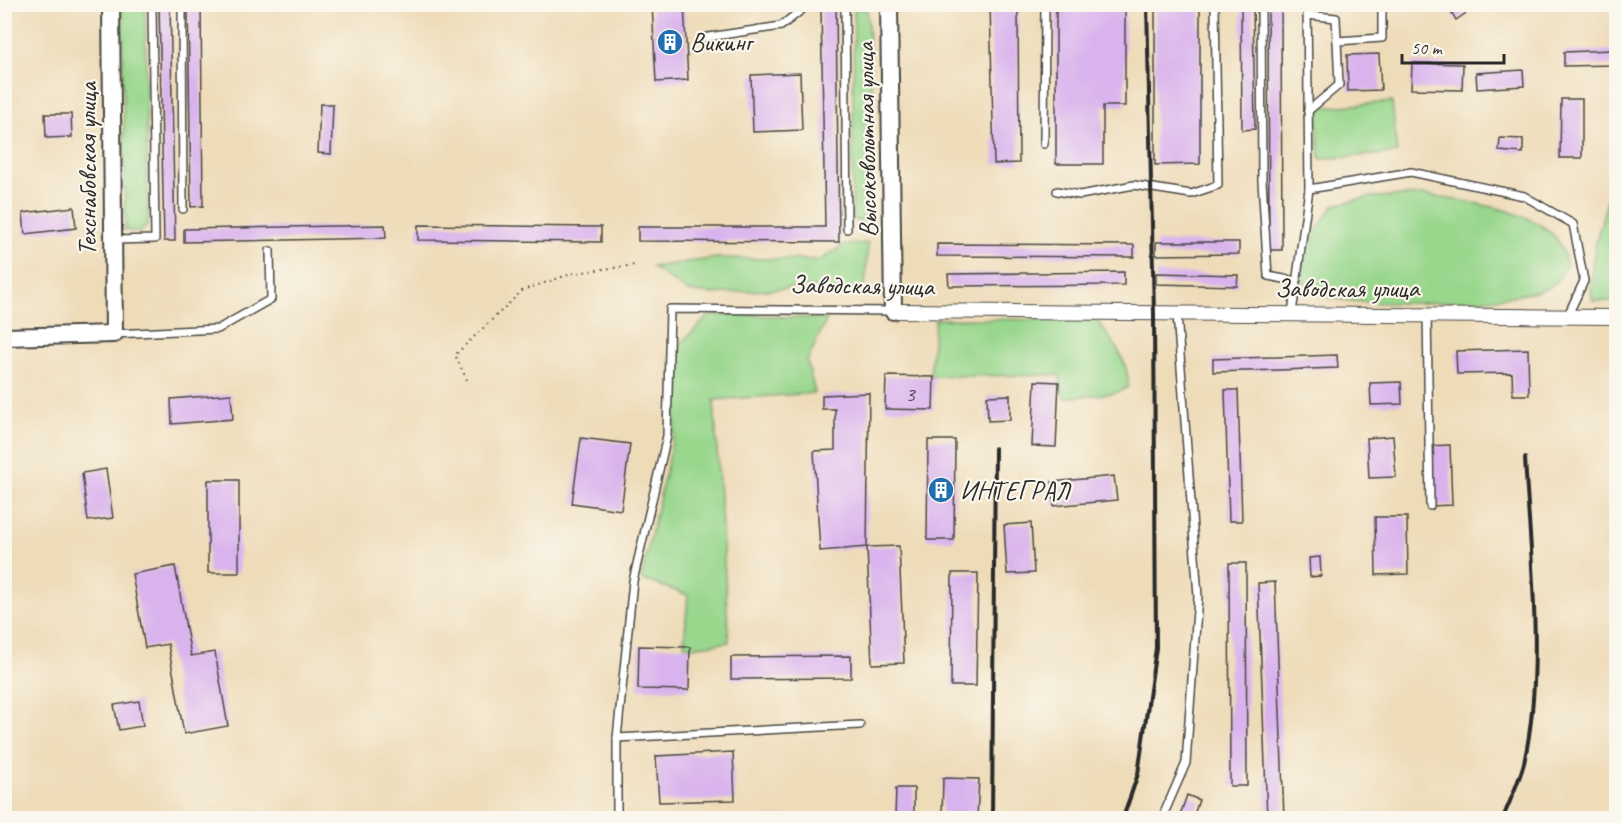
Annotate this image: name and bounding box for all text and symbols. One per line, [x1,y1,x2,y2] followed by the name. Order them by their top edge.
[690,26,754,59] place label: Викинг
[655,27,685,57] building icon: Викинг
[1402,27,1504,65] scale bar
[1411,37,1444,59] text: 50 m
[848,41,885,238] street label: Высоковольтная улица
[71,81,104,256] street label: Техснабовская улица
[790,268,936,303] street label: Заводская улица
[1275,272,1421,305] street label: Заводская улица
[905,380,917,408] house number: 3
[960,474,1072,507] place label: ИНТЕГРАЛ
[926,475,956,505] building icon: ИНТЕГРАЛ

